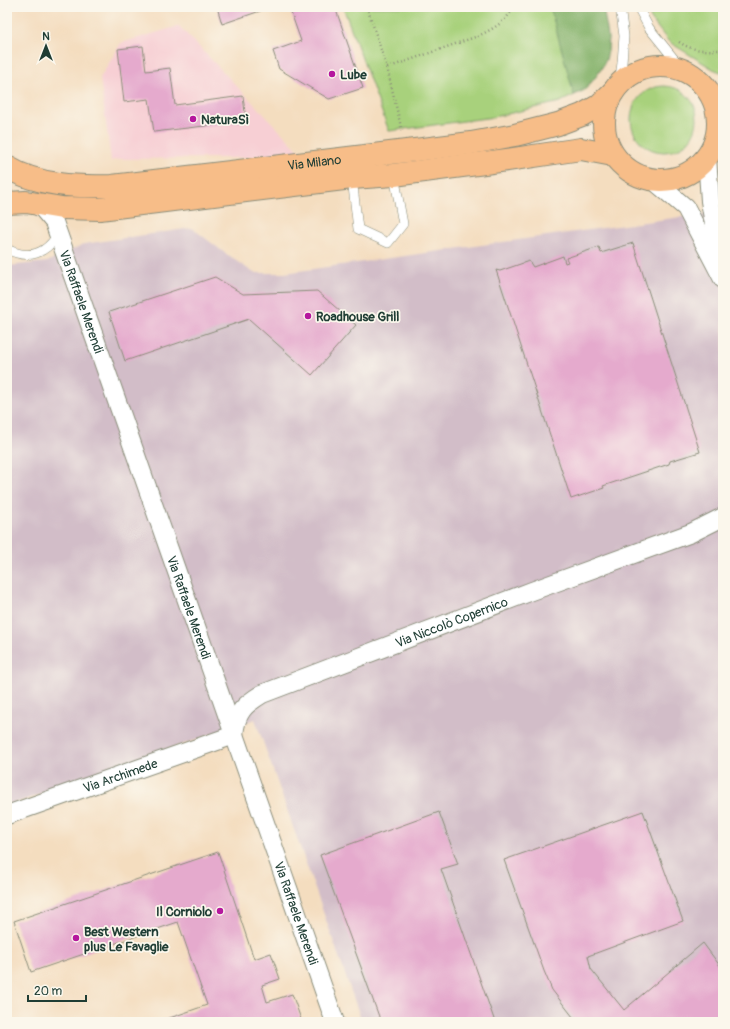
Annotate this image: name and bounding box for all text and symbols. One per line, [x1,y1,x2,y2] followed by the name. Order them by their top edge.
[26,26,66,66] north arrow
[42,30,50,43] text: N
[340,67,367,83] place label: Lube
[327,69,337,79] marker: Lube
[201,112,248,128] place label: NaturaSì
[188,114,198,124] marker: NaturaSì
[287,152,342,174] street label: Via Milano
[55,248,106,356] street label: Via Raffaele Merendi
[316,309,399,325] place label: Roadhouse Grill
[303,311,313,321] marker: Roadhouse Grill
[163,554,214,661] street label: Via Raffaele Merendi
[393,594,510,651] street label: Via Niccolò Copernico
[81,755,160,797] street label: Via Archimede
[270,860,321,967] street label: Via Raffaele Merendi
[156,904,212,920] place label: Il Corniolo
[215,906,225,916] marker: Il Corniolo
[84,924,169,955] place label: Best Western plus Le Favaglie
[71,933,81,943] marker: Best Western plus Le Favaglie
[28,977,86,1003] scale bar
[34,984,63,999] text: 20 m

